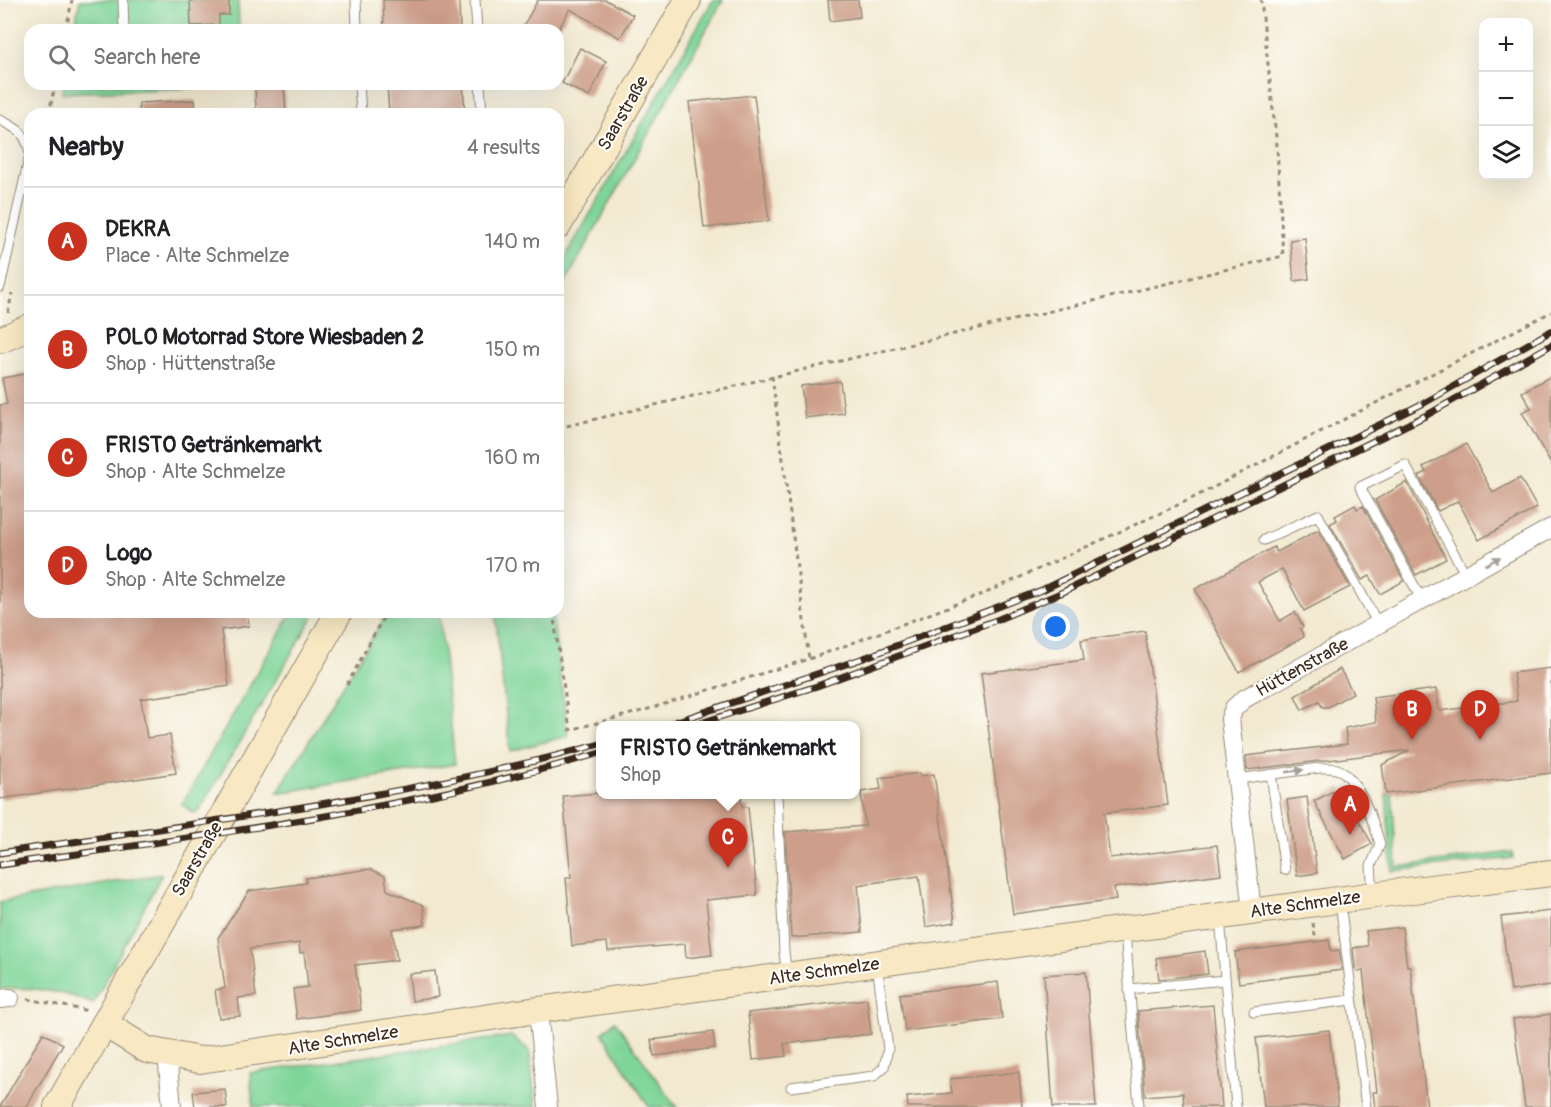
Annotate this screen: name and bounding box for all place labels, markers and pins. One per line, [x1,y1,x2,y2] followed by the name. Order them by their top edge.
[1392,690,1432,740] pin: B
[1460,690,1500,740] pin: D
[1330,786,1370,835] pin: A
[708,818,748,868] pin: C

